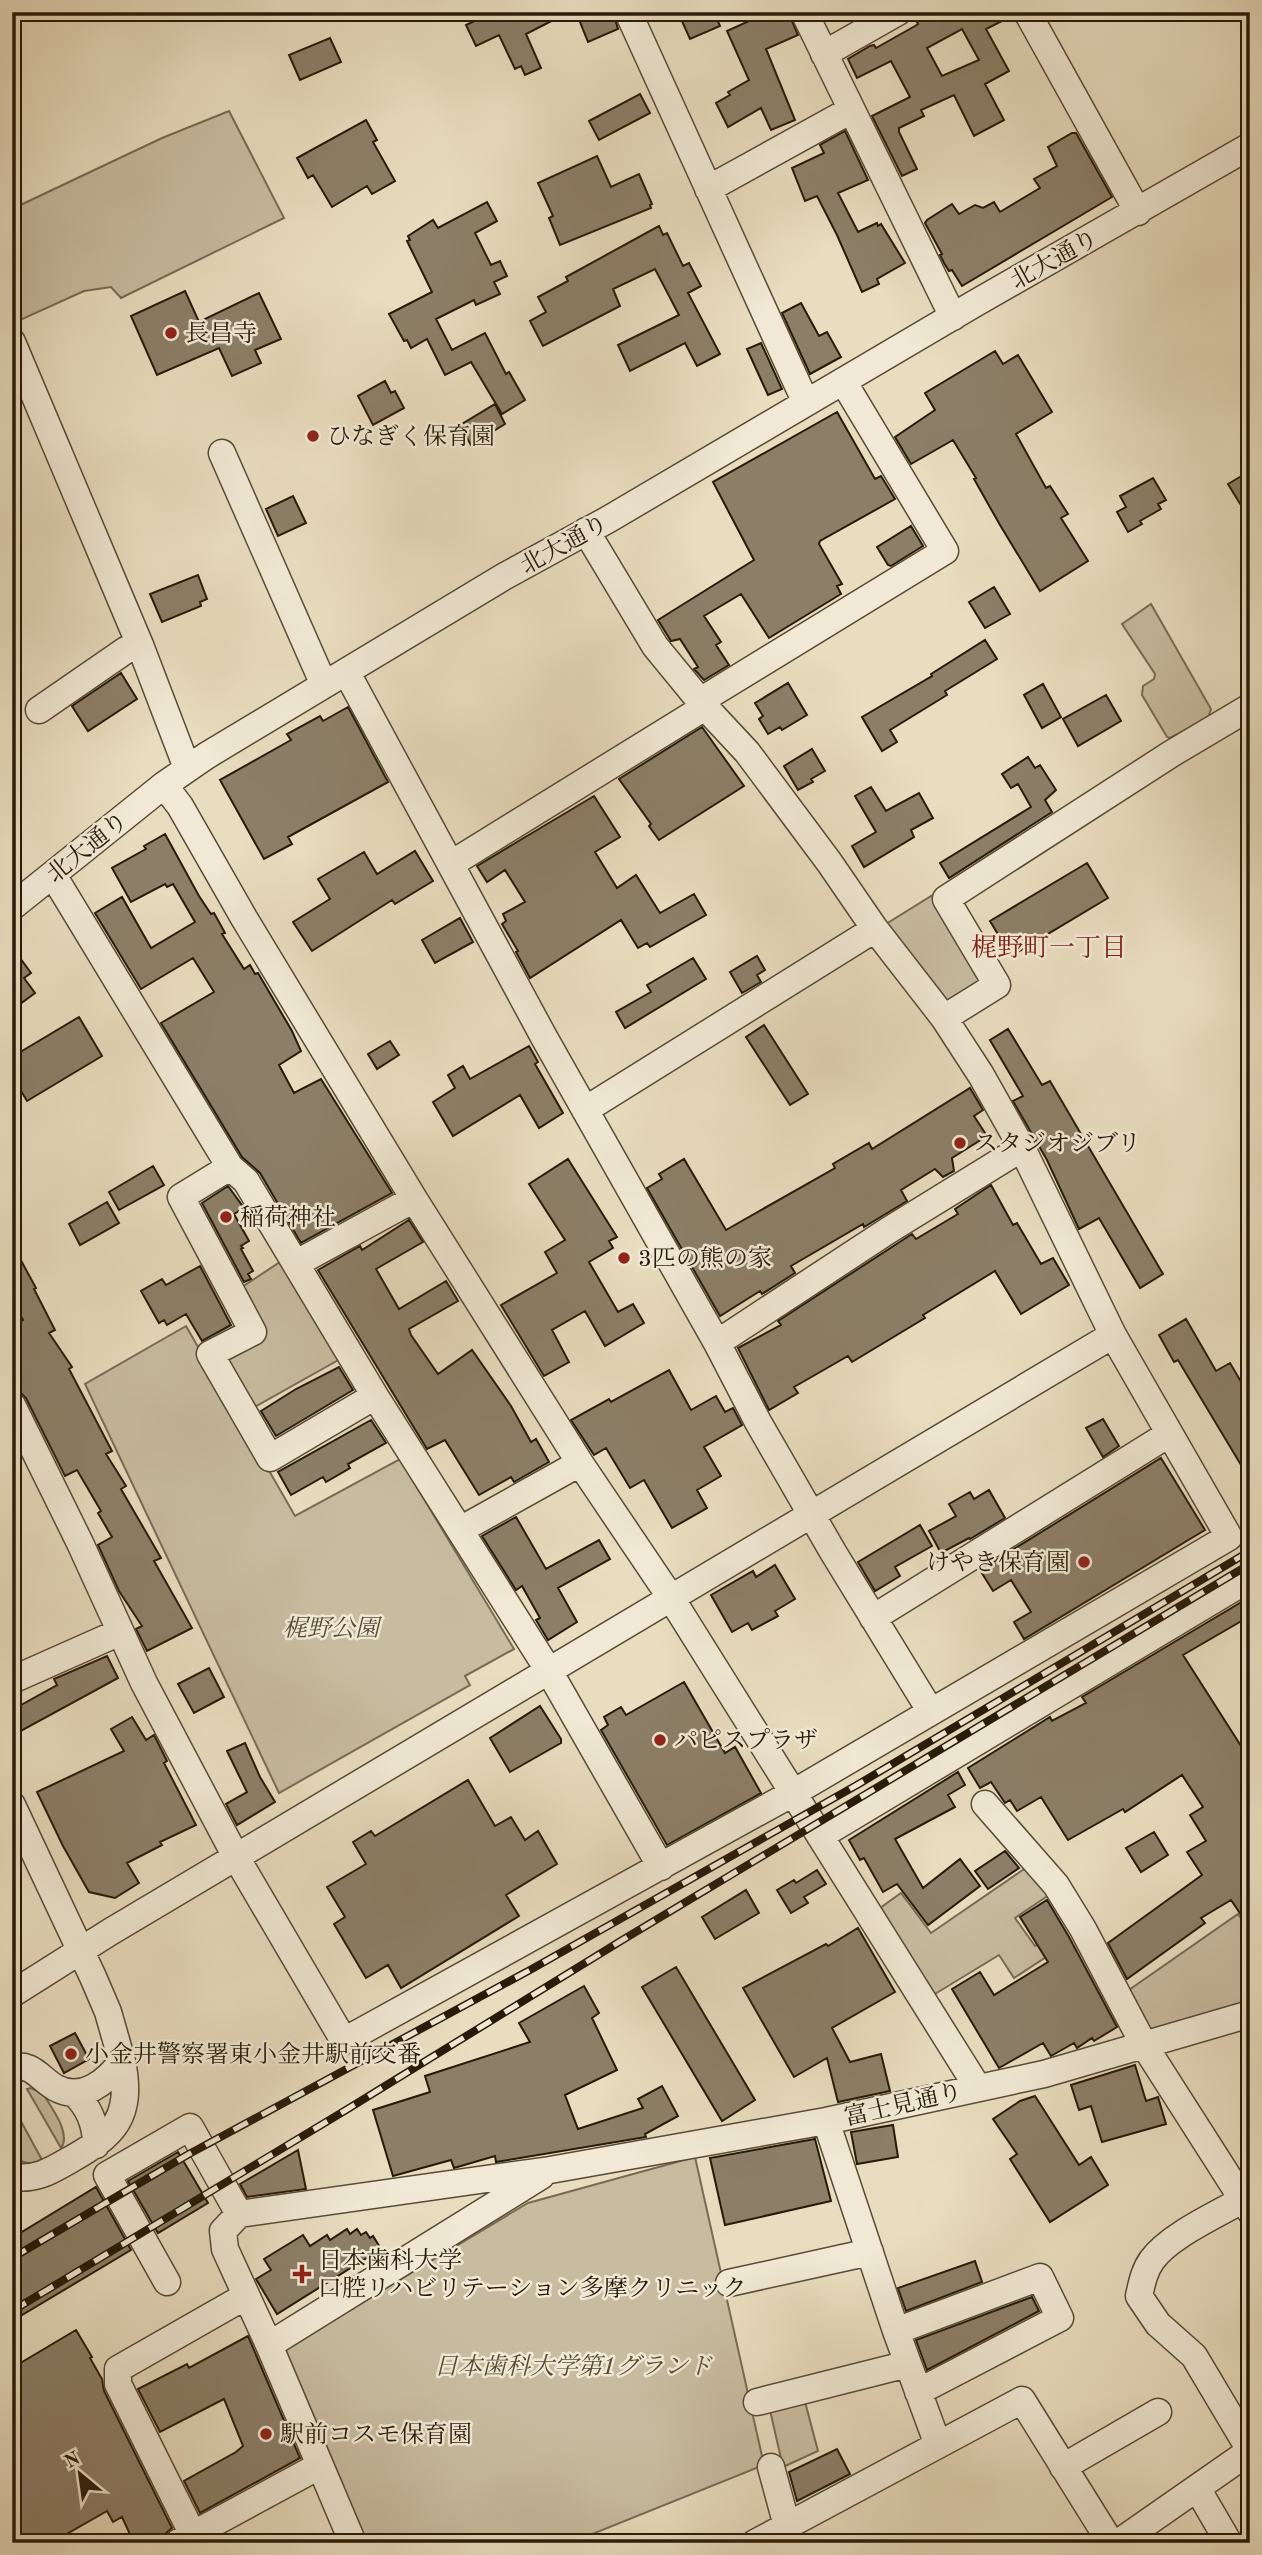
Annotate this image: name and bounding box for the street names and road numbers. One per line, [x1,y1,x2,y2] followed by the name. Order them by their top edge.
[1006,224,1103,295] street label: 北大通り
[516,509,613,580] street label: 北大通り
[42,807,133,888] street label: 北大通り
[842,2078,965,2131] street label: 富士見通り

